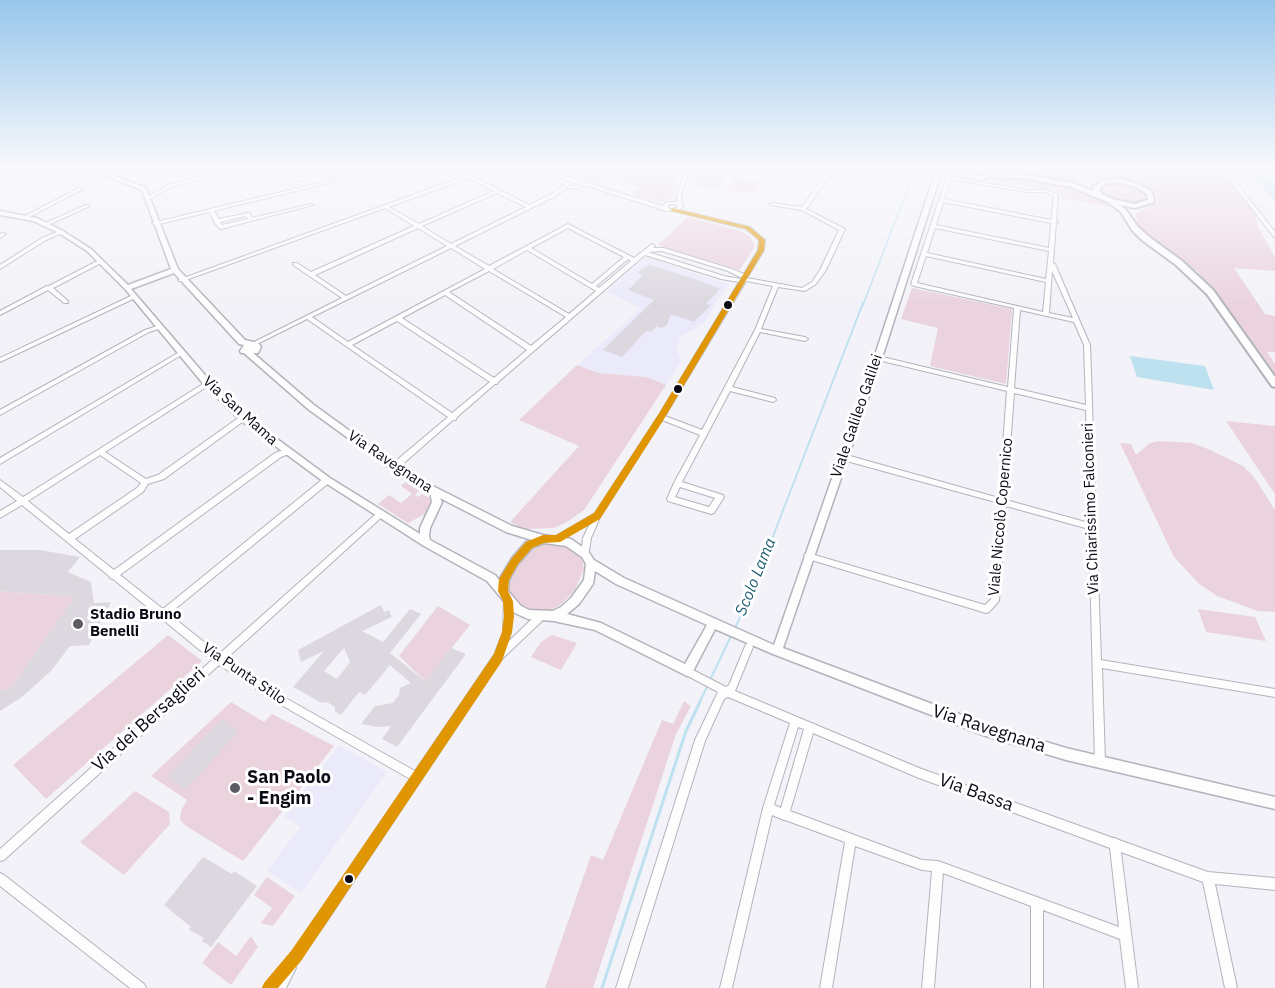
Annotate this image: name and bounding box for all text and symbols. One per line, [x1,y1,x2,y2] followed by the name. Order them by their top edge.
[722,299,734,311] unlabelled marker
[827,352,887,480] street label: Viale Galileo Galilei
[199,373,281,449] street label: Via San Mama
[672,383,684,395] unlabelled marker
[1079,423,1103,595] street label: Via Chiarissimo Falconieri
[344,427,436,497] street label: Via Ravegnana
[985,437,1017,597] street label: Viale Niccolò Copernico
[732,535,780,619] water label: Scolo Lama
[90,606,181,641] place label: Stadio Bruno Benelli
[71,617,85,631] marker: Stadio Bruno Benelli
[199,639,289,709] street label: Via Punta Stilo
[88,663,210,777] street label: Via dei Bersaglieri
[930,701,1048,757] street label: Via Ravegnana
[247,767,331,810] place label: San Paolo - Engim
[936,770,1016,816] street label: Via Bassa
[228,781,242,795] marker: San Paolo - Engim
[343,873,355,885] unlabelled marker

